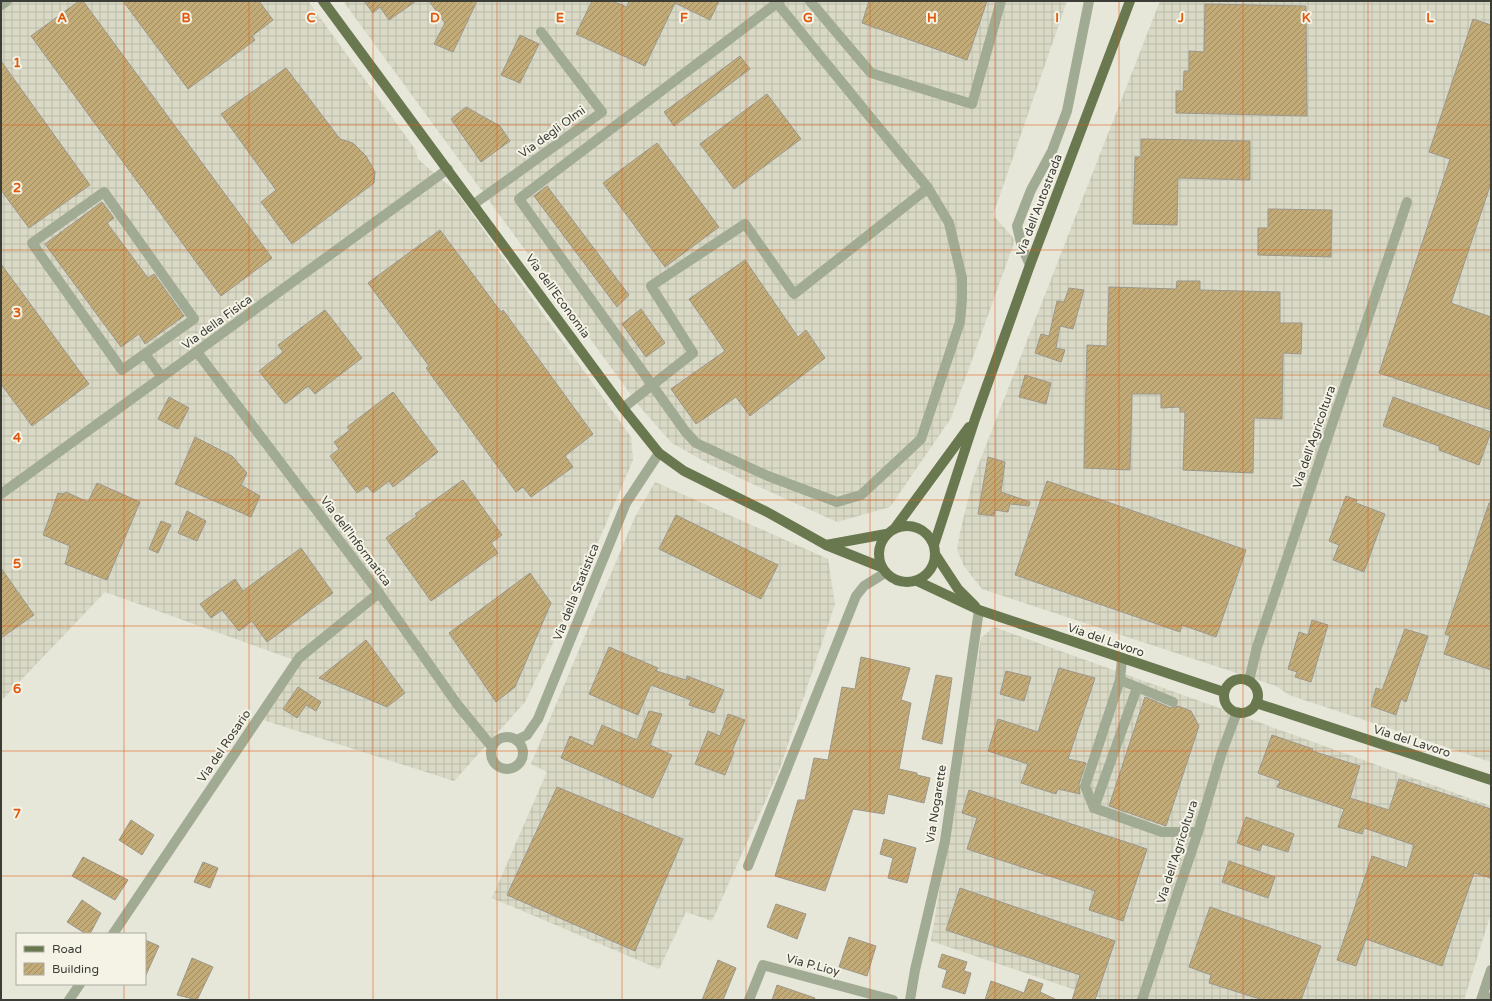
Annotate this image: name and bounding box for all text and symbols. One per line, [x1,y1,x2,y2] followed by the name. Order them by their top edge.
[57,10,67,26] text: A
[181,10,191,26] text: B
[306,10,316,26] text: C
[430,10,440,26] text: D
[556,10,564,26] text: E
[680,10,688,26] text: F
[803,10,813,26] text: G
[927,10,937,26] text: H
[1055,10,1059,26] text: I
[1177,10,1184,26] text: J
[1302,10,1311,26] text: K
[1426,10,1434,26] text: L
[13,55,21,71] text: 1
[516,103,588,161] street label: Via degli Olmi
[1013,152,1065,258] street label: Via dell'Autostrada
[13,180,21,196] text: 2
[523,251,593,341] street label: Via dell'Economia
[179,292,255,352] street label: Via della Fisica
[13,305,21,321] text: 3
[1290,384,1338,490] street label: Via dell'Agricoltura
[13,430,22,446] text: 4
[318,493,394,589] street label: Via dell'Informatica
[550,541,602,643] street label: Via della Statistica
[13,556,21,572] text: 5
[1066,620,1146,660] street label: Via del Lavoro
[13,681,21,697] text: 6
[194,707,254,785] street label: Via del Rosario
[1372,722,1452,760] street label: Via del Lavoro
[923,764,949,844] street label: Via Nogarette
[1154,799,1200,905] street label: Via dell'Agricoltura
[13,806,21,822] text: 7
[16,933,146,985] legend
[52,942,82,956] text: Road
[785,951,842,979] street label: Via P.Lioy
[52,962,99,976] text: Building

